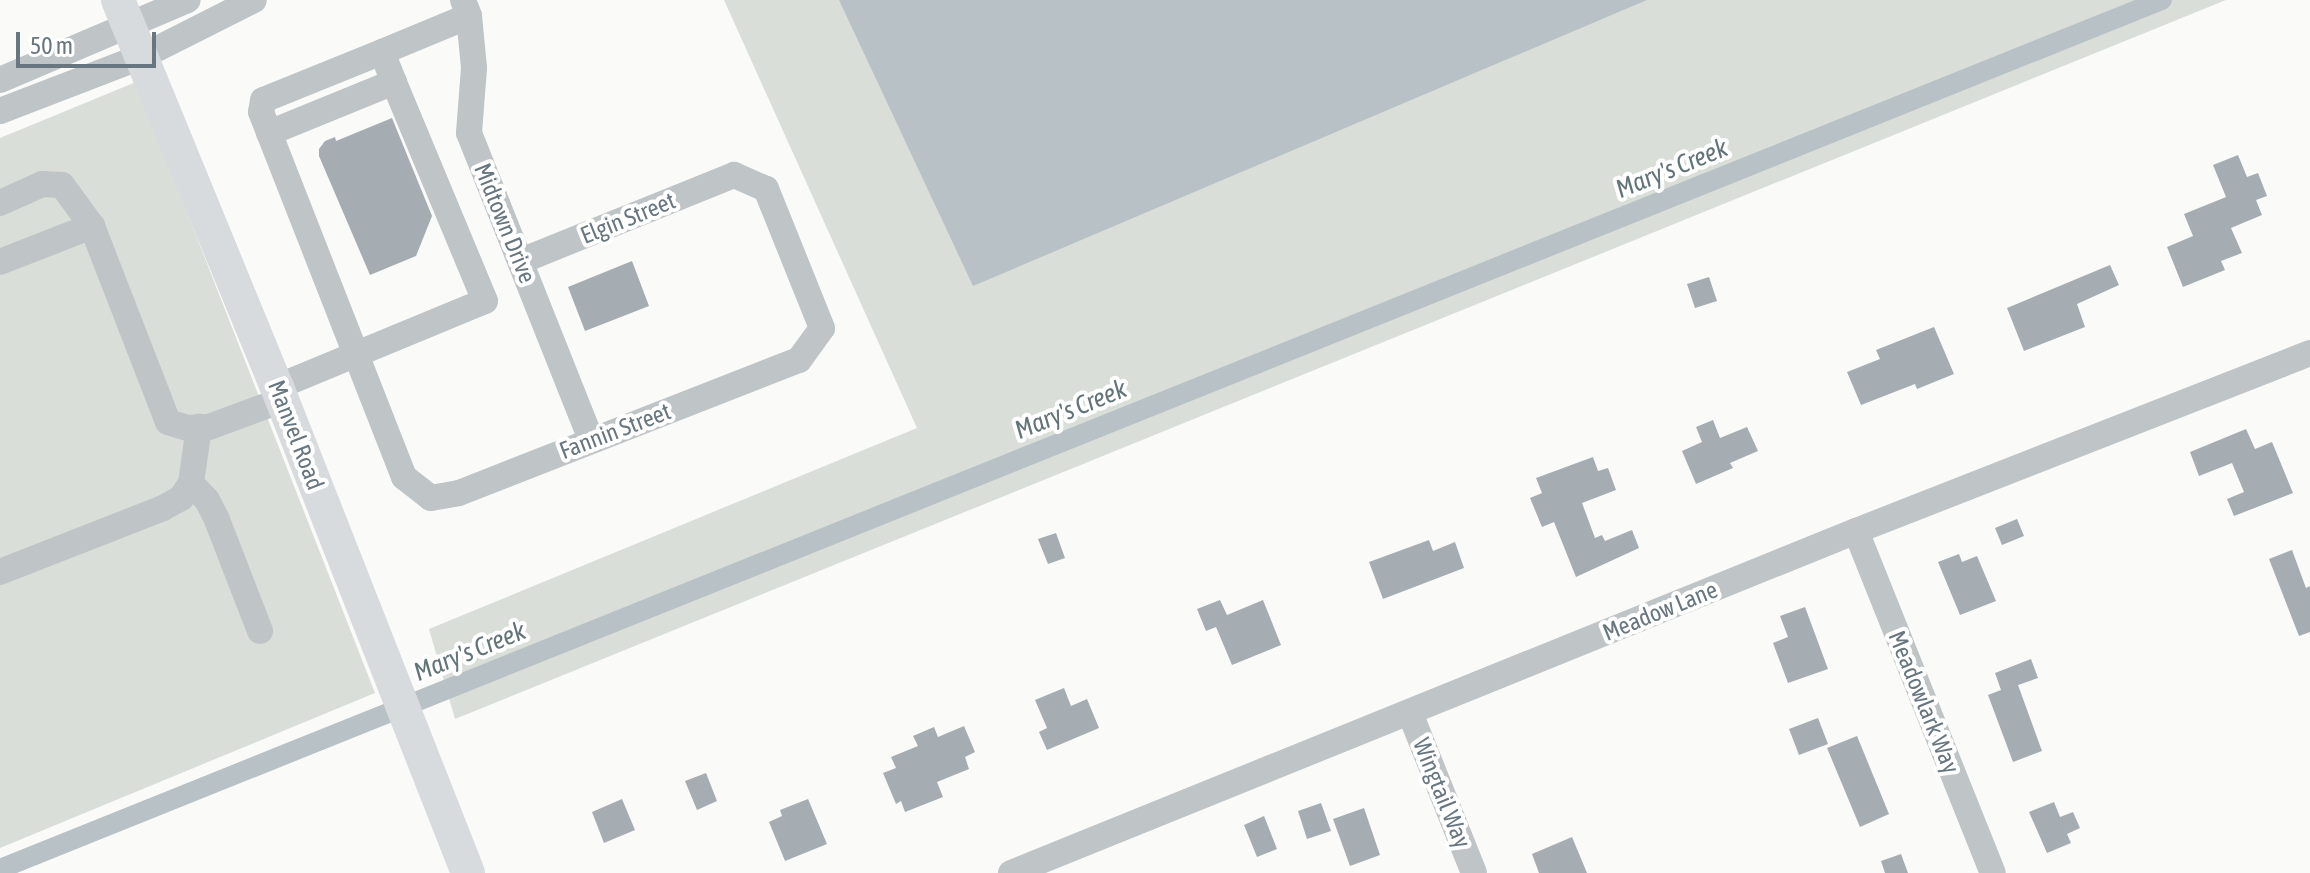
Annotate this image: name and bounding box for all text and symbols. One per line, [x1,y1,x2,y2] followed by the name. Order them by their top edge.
[20,16,160,66] scale bar
[30,32,73,59] text: 50 m
[1611,132,1733,206] water label: Mary's Creek
[468,159,542,287] street label: Midtown Drive
[576,186,680,250] street label: Elgin Street
[1010,373,1132,447] water label: Mary's Creek
[262,376,330,494] street label: Manvel Road
[555,397,675,465] street label: Fannin Street
[1598,575,1722,647] street label: Meadow Lane
[409,615,531,689] water label: Mary's Creek
[1882,627,1966,777] street label: Meadowlark Way
[1407,734,1477,852] street label: Wingtail Way

